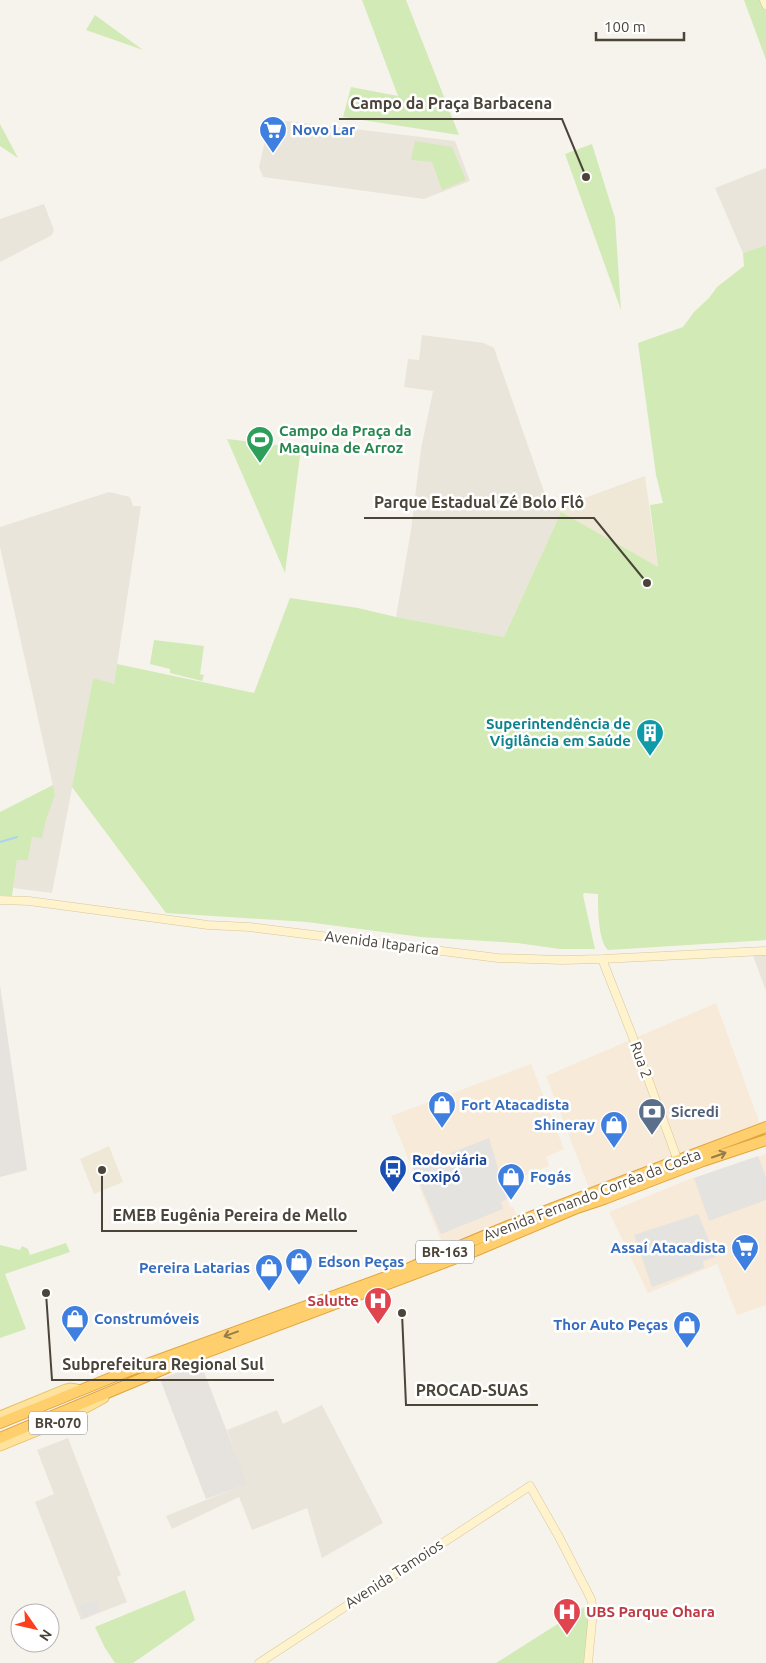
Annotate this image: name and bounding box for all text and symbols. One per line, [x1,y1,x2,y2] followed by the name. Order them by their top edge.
[596,10,684,42] scale bar
[604,18,646,35] text: 100 m
[339,88,562,119] callout: Campo da Praça Barbacena
[350,94,552,113] text: Campo da Praça Barbacena
[258,115,288,154] supermarket icon: Novo Lar
[292,121,356,138] place label: Novo Lar
[279,422,412,456] place label: Campo da Praça da Maquina de Arroz
[245,425,275,464] sports icon: Campo da Praça da Maquina de Arroz
[364,487,594,518] callout: Parque Estadual Zé Bolo Flô
[374,493,584,511] text: Parque Estadual Zé Bolo Flô
[486,715,631,749] place label: Superintendência de Vigilância em Saúde
[635,718,665,757] building icon: Superintendência de Vigilância em Saúde
[324,927,440,958] street label: Avenida Itaparica
[627,1039,656,1080] street label: Rua 2
[427,1090,457,1129] shop icon: Fort Atacadista
[461,1096,569,1113] place label: Fort Atacadista
[637,1097,667,1136] bank icon: Sicredi
[671,1103,719,1120] place label: Sicredi
[599,1110,629,1149] shop icon: Shineray
[534,1116,595,1133] place label: Shineray
[481,1145,703,1244] street label: Avenida Fernando Corrêa da Costa
[711,1150,727,1159] one-way arrow
[412,1151,487,1185] place label: Rodoviária Coxipó
[378,1154,408,1193] bus stop icon: Rodoviária Coxipó
[496,1162,526,1201] shop icon: Fogás
[530,1168,571,1185] place label: Fogás
[102,1200,357,1231] callout: EMEB Eugênia Pereira de Mello
[113,1206,347,1224] text: EMEB Eugênia Pereira de Mello
[730,1233,760,1272] supermarket icon: Assaí Atacadista
[611,1239,726,1256] place label: Assaí Atacadista
[416,1240,474,1264] road number: BR-163
[284,1247,314,1286] shop icon: Edson Peças
[254,1253,284,1292] shop icon: Pereira Latarias
[318,1253,404,1271] place label: Edson Peças
[139,1259,250,1276] place label: Pereira Latarias
[363,1286,393,1325] hospital icon: Salutte
[308,1292,359,1309] place label: Salutte
[60,1304,90,1343] shop icon: Construmóveis
[94,1310,199,1327] place label: Construmóveis
[672,1310,702,1349] shop icon: Thor Auto Peças
[553,1316,668,1334] place label: Thor Auto Peças
[224,1329,239,1339] one-way arrow
[52,1349,274,1380] callout: Subprefeitura Regional Sul
[62,1355,264,1373] text: Subprefeitura Regional Sul
[406,1374,538,1405] callout: PROCAD-SUAS
[416,1381,528,1399] text: PROCAD-SUAS
[29,1412,87,1435] road number: BR-070
[342,1536,446,1612] street label: Avenida Tamoios
[552,1597,582,1636] hospital icon: UBS Parque Ohara
[10,1603,60,1653] north arrow
[586,1603,715,1620] place label: UBS Parque Ohara
[36,1626,55,1644] text: N

